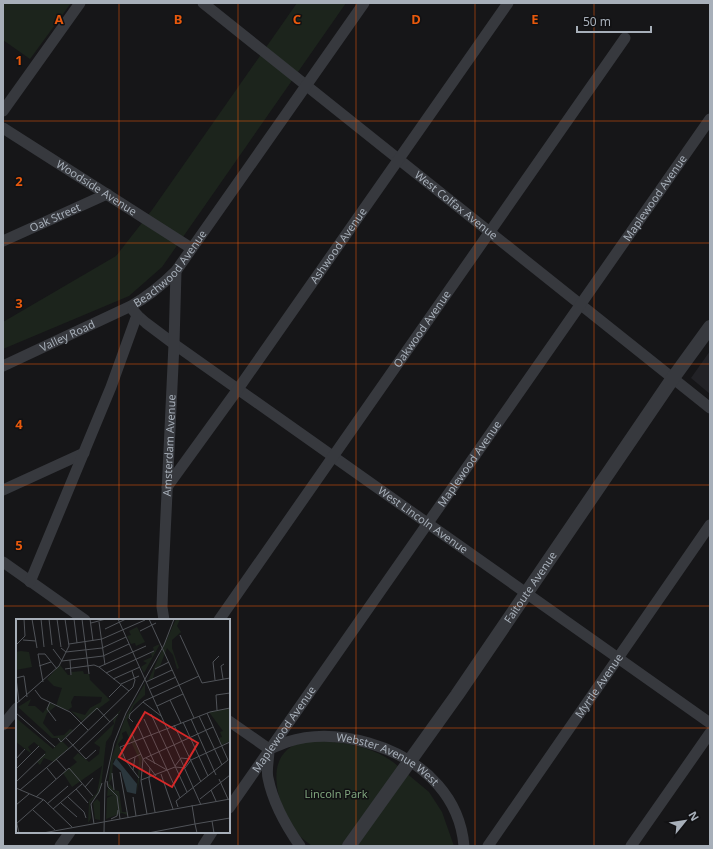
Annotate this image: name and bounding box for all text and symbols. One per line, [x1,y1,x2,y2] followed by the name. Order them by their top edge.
[577,8,651,34] scale bar
[55,10,64,28] text: A
[174,10,182,28] text: B
[293,10,301,28] text: C
[411,10,421,28] text: D
[531,10,539,28] text: E
[583,13,611,30] text: 50 m
[15,51,23,69] text: 1
[619,152,690,244] street label: Maplewood Avenue
[54,156,140,219] street label: Woodside Avenue
[412,167,501,243] street label: West Colfax Avenue
[15,172,23,190] text: 2
[27,199,83,235] street label: Oak Street
[306,204,370,286] street label: Ashwood Avenue
[130,227,210,310] street label: Beachwood Avenue
[390,287,454,370] street label: Oakwood Avenue
[15,294,23,312] text: 3
[37,316,97,355] street label: Valley Road
[159,394,179,497] street label: Amsterdam Avenue
[15,415,23,433] text: 4
[434,417,504,509] street label: Maplewood Avenue
[375,483,471,557] street label: West Lincoln Avenue
[15,536,23,554] text: 5
[500,548,560,626] street label: Faitoute Avenue
[16,619,230,833] inset map
[571,650,626,720] street label: Myrtle Avenue
[248,683,319,775] street label: Maplewood Avenue
[336,729,443,788] street label: Webster Avenue West
[304,786,368,801] park label: Lincoln Park
[665,801,705,841] north arrow
[685,808,703,823] text: N

